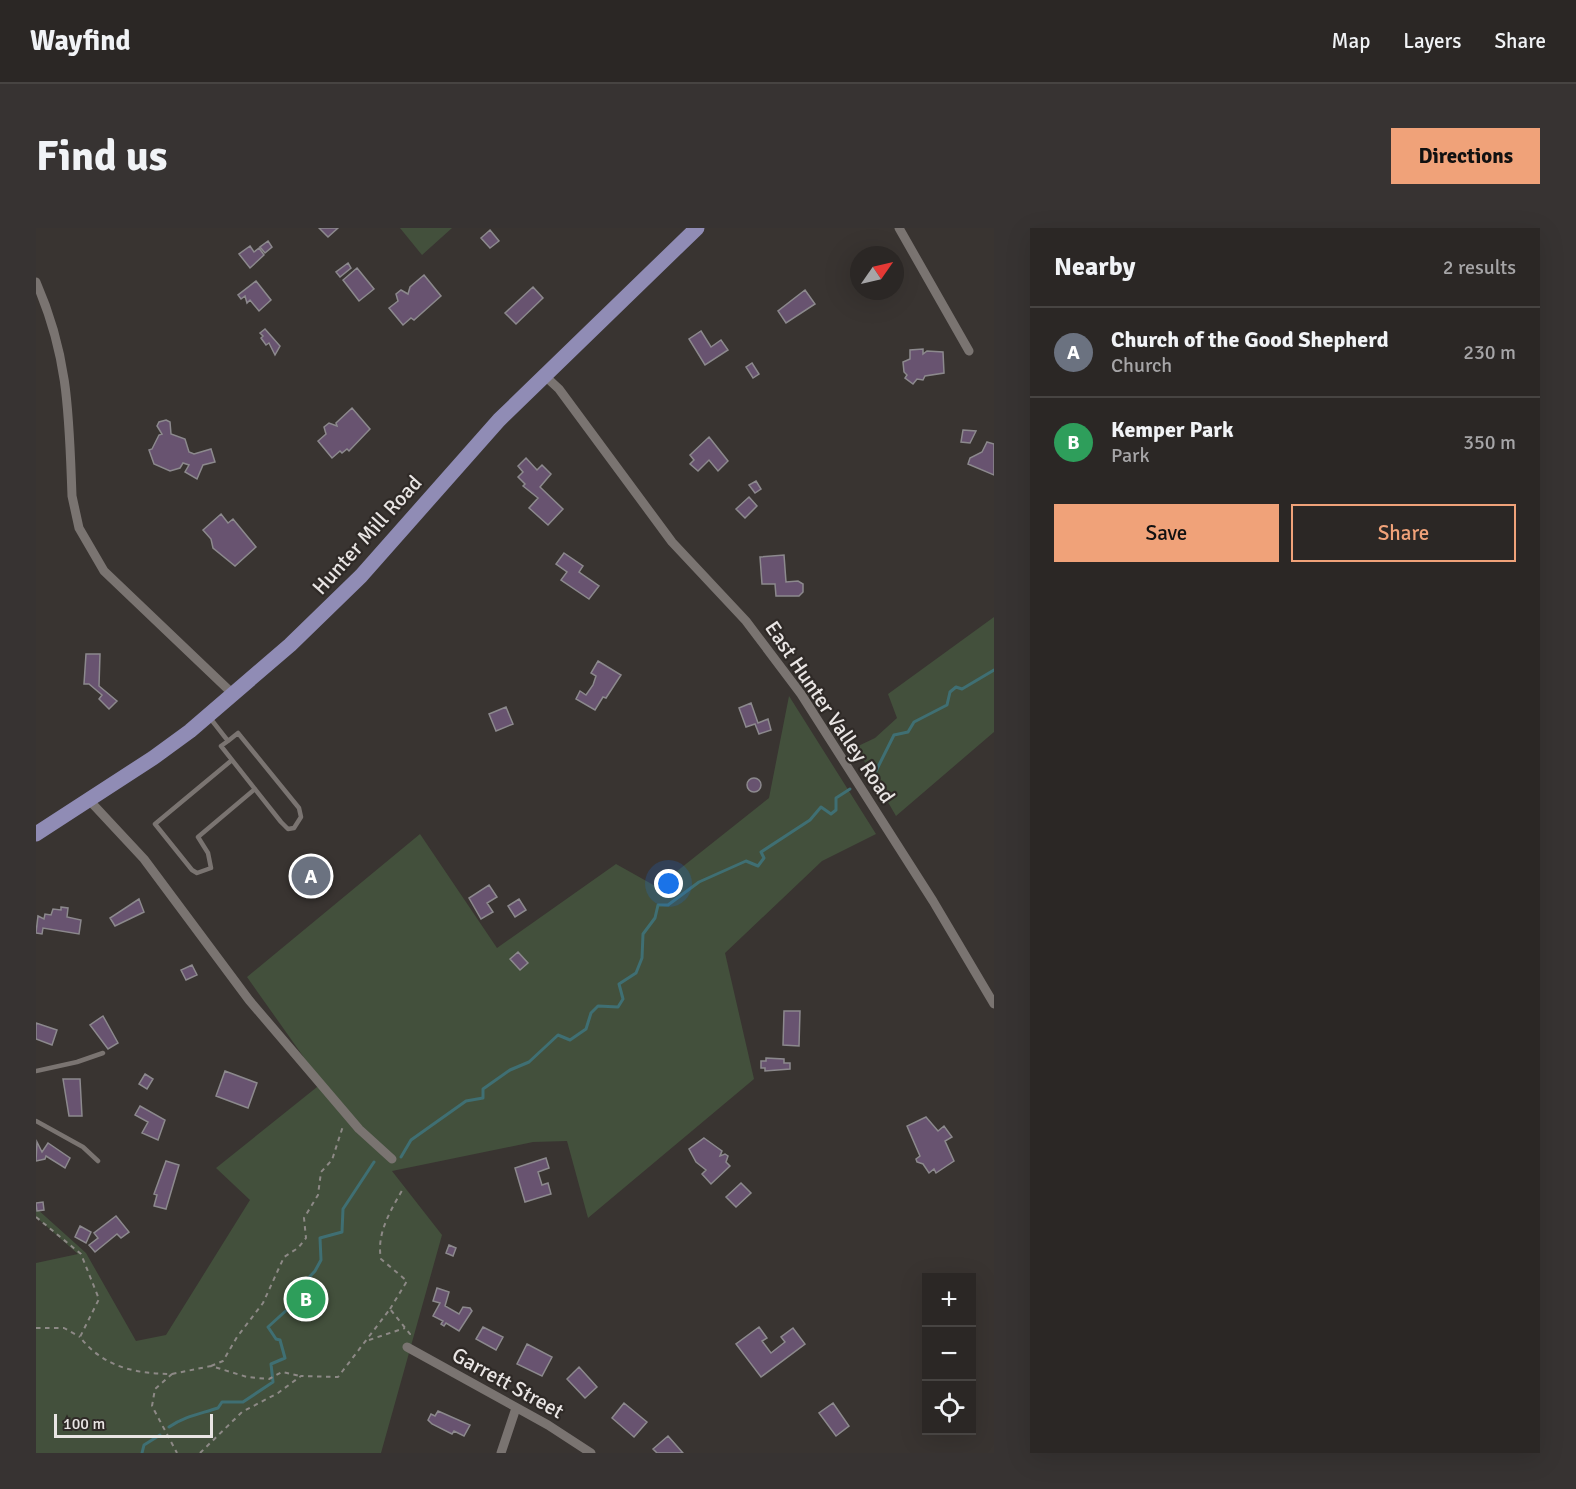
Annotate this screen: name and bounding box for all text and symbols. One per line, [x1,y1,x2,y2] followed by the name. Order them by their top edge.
[30,24,131,58] text: Wayfind
[1332,28,1370,54] text: Map
[1403,28,1461,54] text: Layers
[1494,28,1546,54] text: Share
[1391,128,1540,184] button: Directions
[36,131,167,182] text: Find us
[850,246,904,300] north arrow
[1054,251,1135,283] text: Nearby
[1443,255,1516,280] text: 2 results
[1111,326,1388,353] text: Church of the Good Shepherd
[1067,340,1080,365] text: A
[1463,340,1516,365] text: 230 m
[1111,353,1172,378] text: Church
[1111,416,1233,443] text: Kemper Park
[1067,430,1080,455] text: B
[1463,430,1516,455] text: 350 m
[1111,443,1149,468] text: Park
[307,470,427,600] street label: Hunter Mill Road
[1054,504,1279,562] button: Save
[1291,504,1516,562] button: Share
[759,616,901,808] street label: East Hunter Valley Road
[292,854,330,898] pin: A
[654,869,683,898] your location
[922,1273,976,1435] map controls
[922,1273,976,1327] button: +
[286,1276,326,1322] pin: B
[922,1327,976,1381] button: −
[448,1342,568,1424] street label: Garrett Street
[922,1381,976,1435] button: locate
[54,1411,213,1438] scale bar
[63,1414,105,1434] text: 100 m

